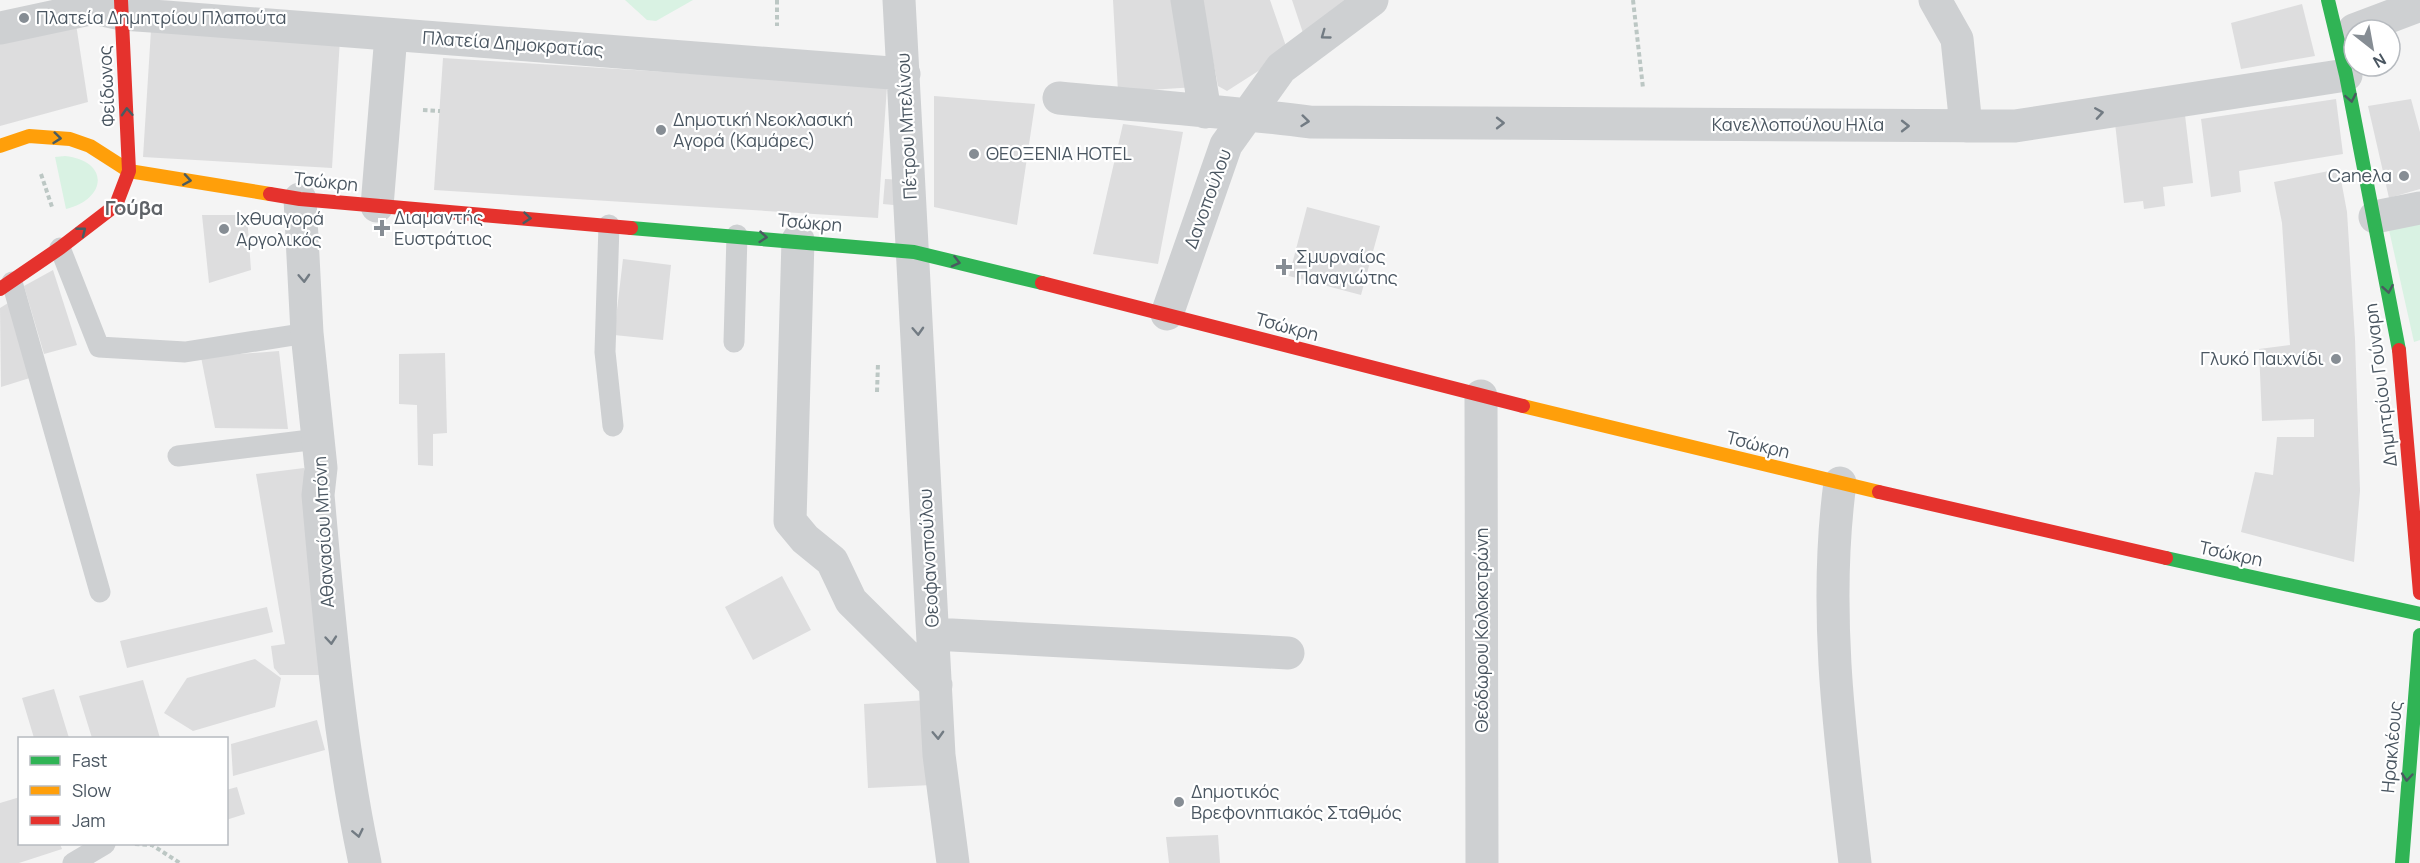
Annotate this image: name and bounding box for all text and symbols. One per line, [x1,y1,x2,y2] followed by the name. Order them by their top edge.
[36,5,286,29] place label: Πλατεία Δημητρίου Πλαπούτα
[17,11,31,25] marker: Πλατεία Δημητρίου Πλαπούτα
[2342,18,2402,78] north arrow
[422,25,605,61] street label: Πλατεία Δημοκρατίας
[1321,28,1332,39] one-way arrow
[92,45,120,127] street label: Φείδωνος
[2369,48,2390,73] text: N
[890,52,922,200] street label: Πέτρου Μπελίνου
[2344,92,2357,102] one-way arrow
[673,107,853,152] place label: Δημοτική Νεοκλασική Αγορά (Καμάρες)
[2094,107,2103,119] one-way arrow
[120,108,133,117] one-way arrow
[1712,112,1884,136] street label: Κανελλοπούλου Ηλία
[1300,114,1309,127] one-way arrow
[1495,117,1504,129] one-way arrow
[1900,120,1909,132] one-way arrow
[654,123,668,137] marker: Δημοτική Νεοκλασική Αγορά (Καμάρες)
[52,131,61,143] one-way arrow
[986,141,1132,165] place label: ΘΕΟΞΕΝΙΑ HOTEL
[1178,145,1236,252] street label: Δανοπούλου
[967,147,981,161] marker: ΘΕΟΞΕΝΙΑ HOTEL
[2328,163,2392,187] place label: Caneλα
[293,166,359,196] street label: Τσώκρη
[2397,169,2411,183] marker: Caneλα
[182,173,192,186] one-way arrow
[105,194,163,221] district label: Γούβα
[394,205,492,250] place label: Διαμαντής Ευστράτιος
[236,206,324,251] place label: Ιχθυαγορά Αργολικός
[777,207,843,237] street label: Τσώκρη
[522,211,531,224] one-way arrow
[375,221,389,235] marker: Διαμαντής Ευστράτιος
[217,222,231,236] marker: Ιχθυαγορά Αργολικός
[75,227,86,238] one-way arrow
[758,231,767,244] one-way arrow
[1296,244,1398,289] place label: Σμυρναίος Παναγιώτης
[951,255,961,268] one-way arrow
[1277,260,1291,274] marker: Σμυρναίος Παναγιώτης
[298,274,311,283] one-way arrow
[2381,284,2394,294] one-way arrow
[2358,302,2402,468] street label: Δημητρίου Γούναρη
[1253,306,1322,346] street label: Τσώκρη
[911,326,924,335] one-way arrow
[2200,346,2324,370] place label: Γλυκό Παιχνίδι
[2329,352,2343,366] marker: Γλυκό Παιχνίδι
[1724,425,1792,463] street label: Τσώκρη
[307,456,339,608] street label: Αθανασίου Μπόνη
[912,488,944,628] street label: Θεοφανοπούλου
[1469,527,1493,733] street label: Θεόδωρου Κολοκοτρώνη
[2197,535,2265,571] street label: Τσώκρη
[324,635,337,644] one-way arrow
[2375,700,2407,794] street label: Ηρακλέους
[931,731,944,740] one-way arrow
[18,737,228,845] legend
[72,748,107,772] text: Fast
[2401,773,2414,782] one-way arrow
[72,778,112,802] text: Slow
[1191,779,1402,824] place label: Δημοτικός Βρεφονηπιακός Σταθμός
[1172,795,1186,809] marker: Δημοτικός Βρεφονηπιακός Σταθμός
[72,808,106,832] text: Jam
[351,828,364,838] one-way arrow

